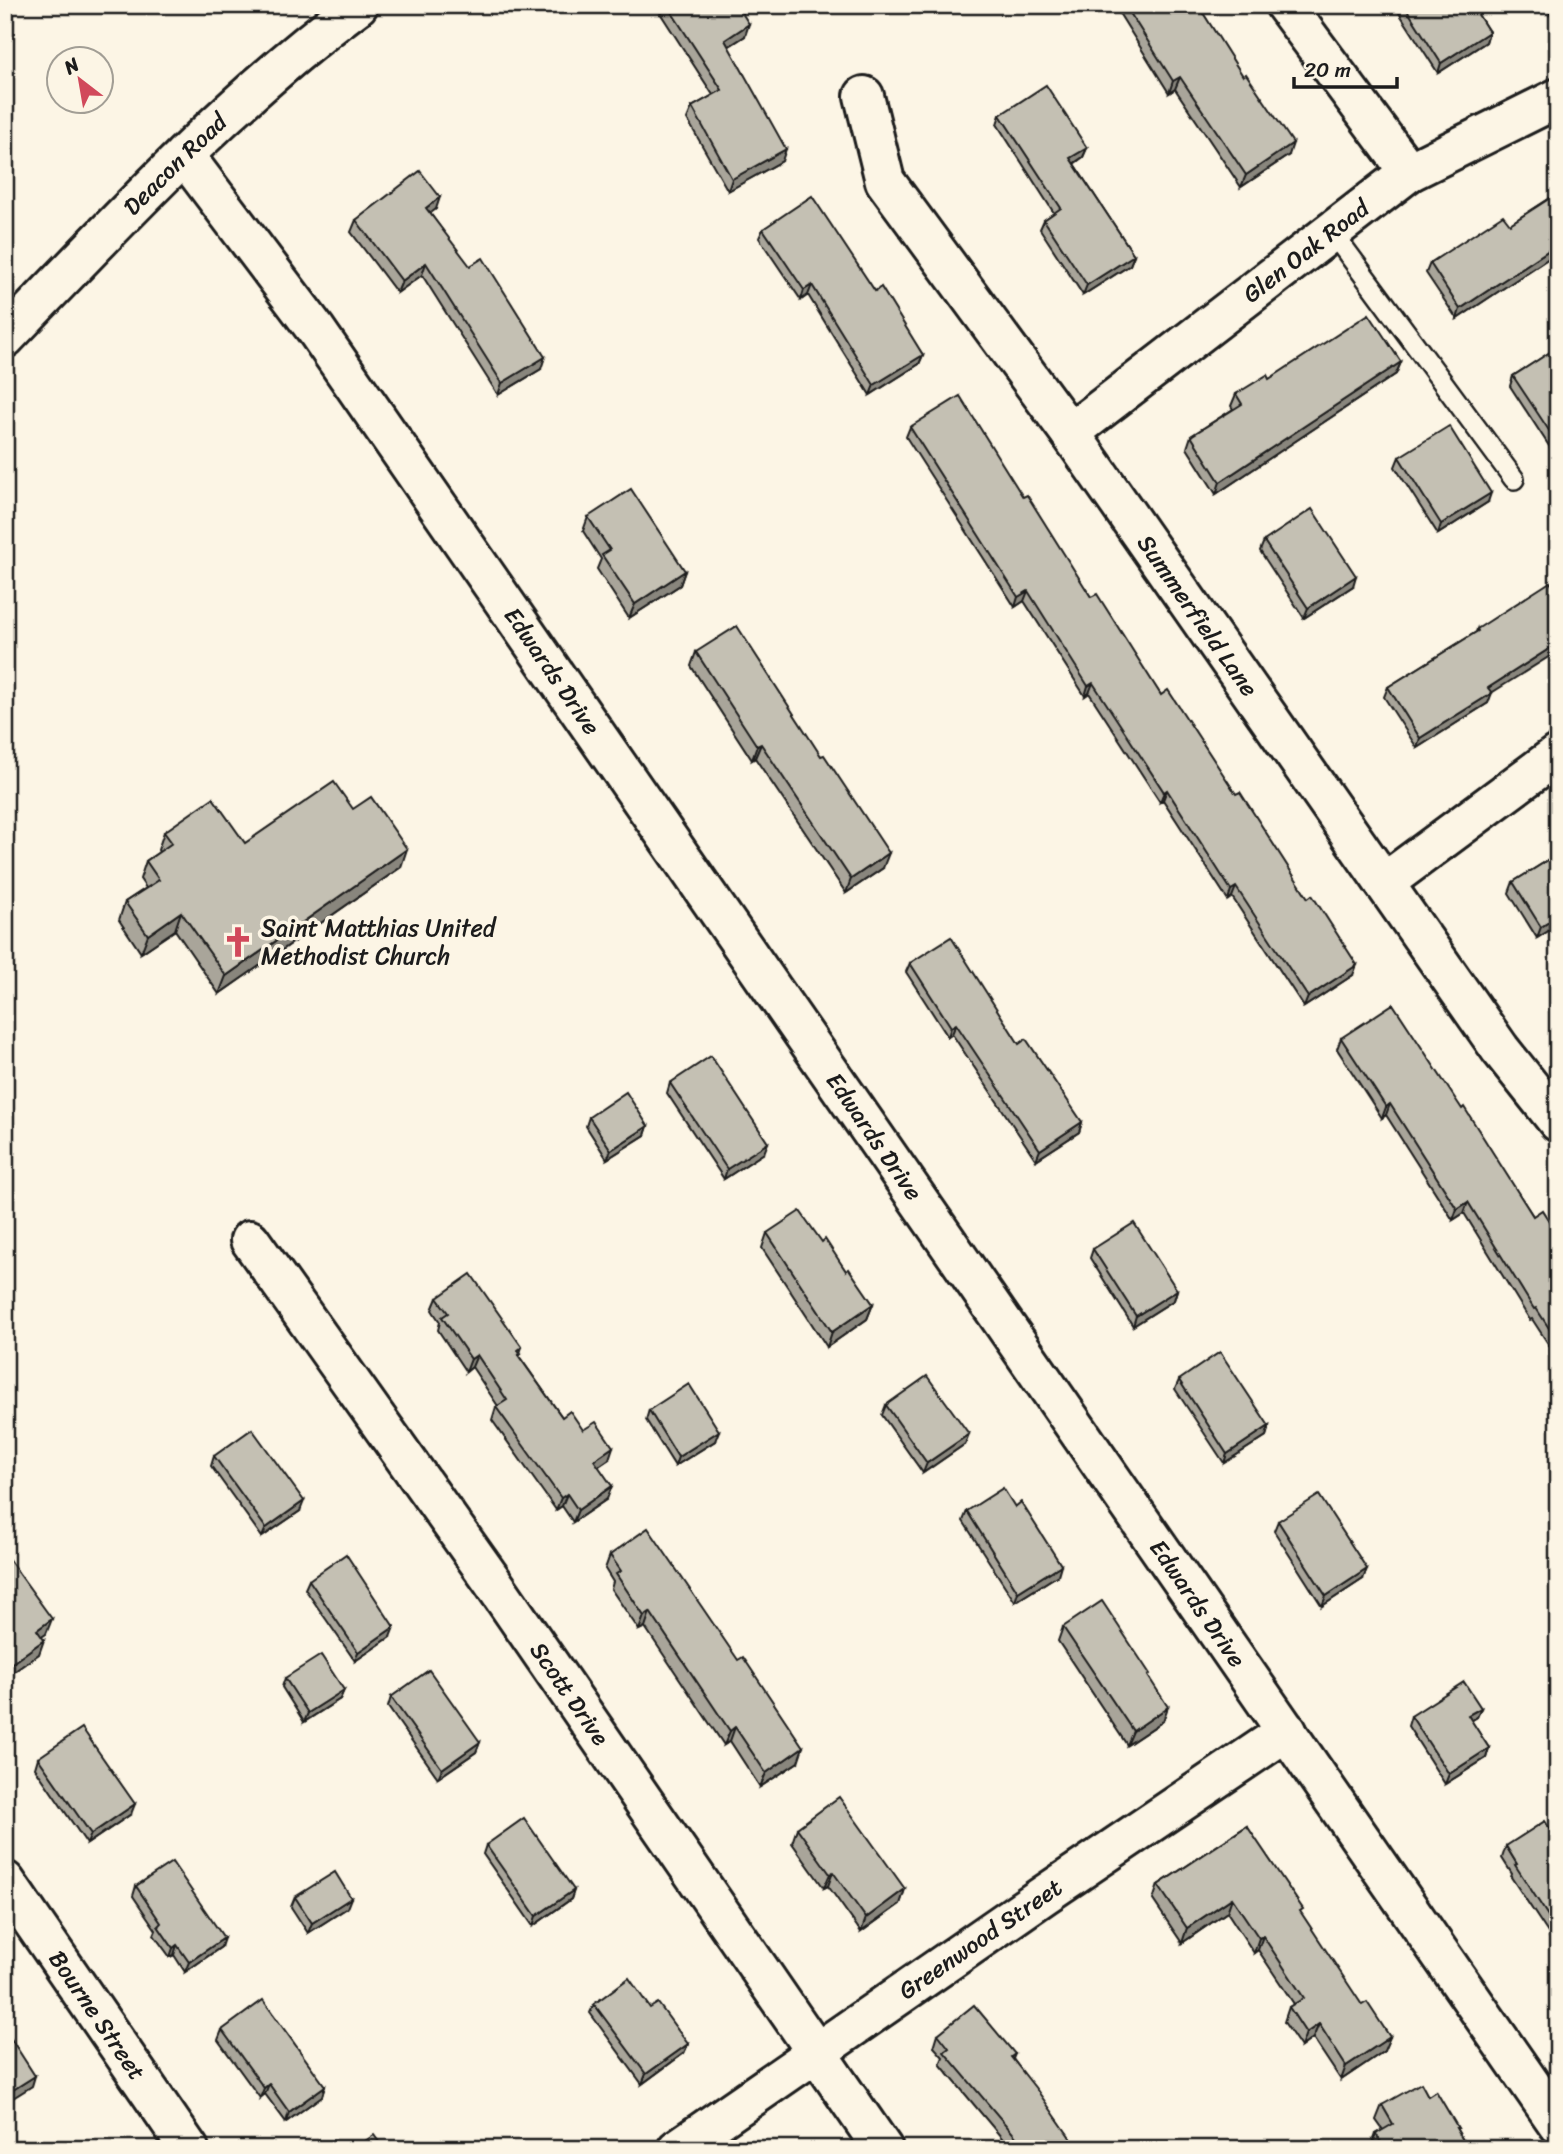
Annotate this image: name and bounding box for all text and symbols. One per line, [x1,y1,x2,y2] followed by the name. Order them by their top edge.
[46,46,116,116] north arrow
[1294,46,1397,90] scale bar
[57,48,86,84] text: N
[1304,51,1351,89] text: 20 m
[113,102,238,226] street label: Deacon Road
[1233,187,1381,314] street label: Glen Oak Road
[1126,526,1269,706] street label: Summerfield Lane
[492,598,612,744] street label: Edwards Drive
[261,907,498,977] place label: Saint Matthias United Methodist Church
[221,925,255,959] church icon: Saint Matthias United Methodist Church
[815,1063,934,1210] street label: Edwards Drive
[1138,1530,1257,1677] street label: Edwards Drive
[519,1633,621,1755] street label: Scott Drive
[890,1867,1071,2011] street label: Greenwood Street
[37,1941,157,2089] street label: Bourne Street

